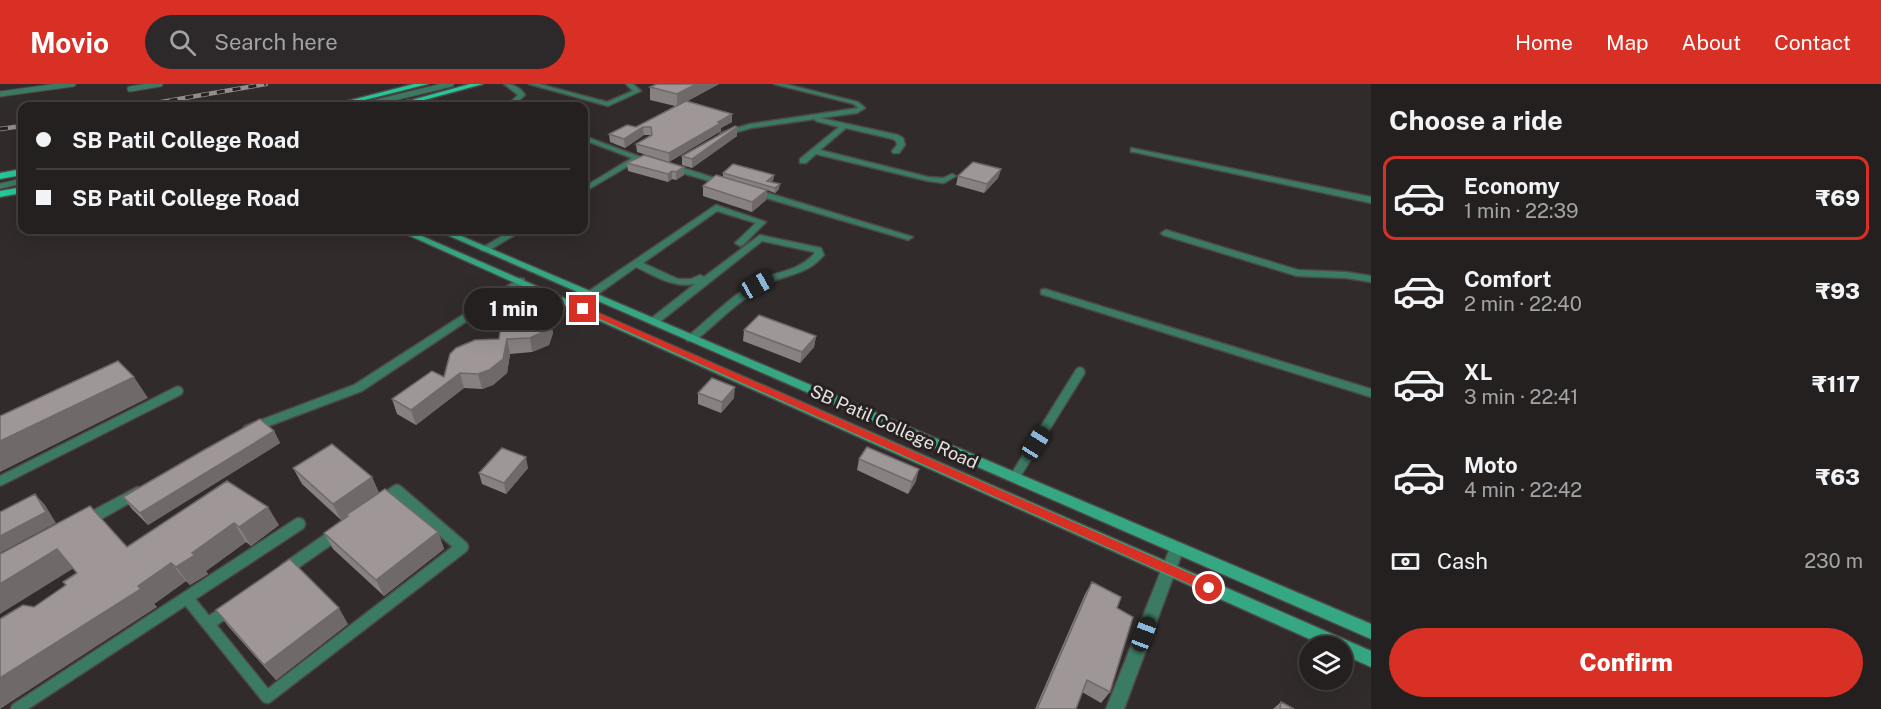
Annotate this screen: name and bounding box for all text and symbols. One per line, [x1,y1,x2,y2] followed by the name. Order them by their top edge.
[145,15,565,69] search box
[30,26,109,59] text: Movio
[166,26,199,59] icon: search
[214,29,338,55] text: Search here
[1515,30,1573,55] text: Home
[1606,30,1649,55] text: Map
[1682,30,1741,55] text: About
[1774,30,1851,55] text: Contact
[1389,104,1563,136] text: Choose a ride
[72,127,300,153] text: SB Patil College Road
[1392,171,1446,225] icon: car
[1464,173,1560,199] text: Economy
[72,185,300,211] text: SB Patil College Road
[1816,185,1860,211] text: ₹69
[1464,199,1578,223] text: 1 min · 22:39
[1392,264,1446,318] icon: car
[1464,266,1551,292] text: Comfort
[737,268,777,302] car
[1815,278,1860,304] text: ₹93
[463,288,562,330] callout: 1 min
[1464,292,1582,316] text: 2 min · 22:40
[569,295,596,322] route end
[489,297,538,321] text: 1 min
[1392,357,1446,411] icon: car
[1464,359,1492,385] text: XL
[1812,371,1860,397] text: ₹117
[807,380,981,473] street label: SB Patil College Road
[1464,385,1579,409] text: 3 min · 22:41
[1019,423,1053,463] car
[1392,450,1446,504] icon: car
[1464,452,1518,478] text: Moto
[1815,464,1860,490] text: ₹63
[1464,478,1582,502] text: 4 min · 22:42
[1389,545,1422,578] icon: cash
[1437,548,1488,574] text: Cash
[1804,549,1863,573] text: 230 m
[1195,574,1222,601] route start
[1129,614,1159,654] car
[1389,628,1863,697] button: Confirm
[1299,636,1353,690] map controls
[1299,636,1353,690] button: layers

